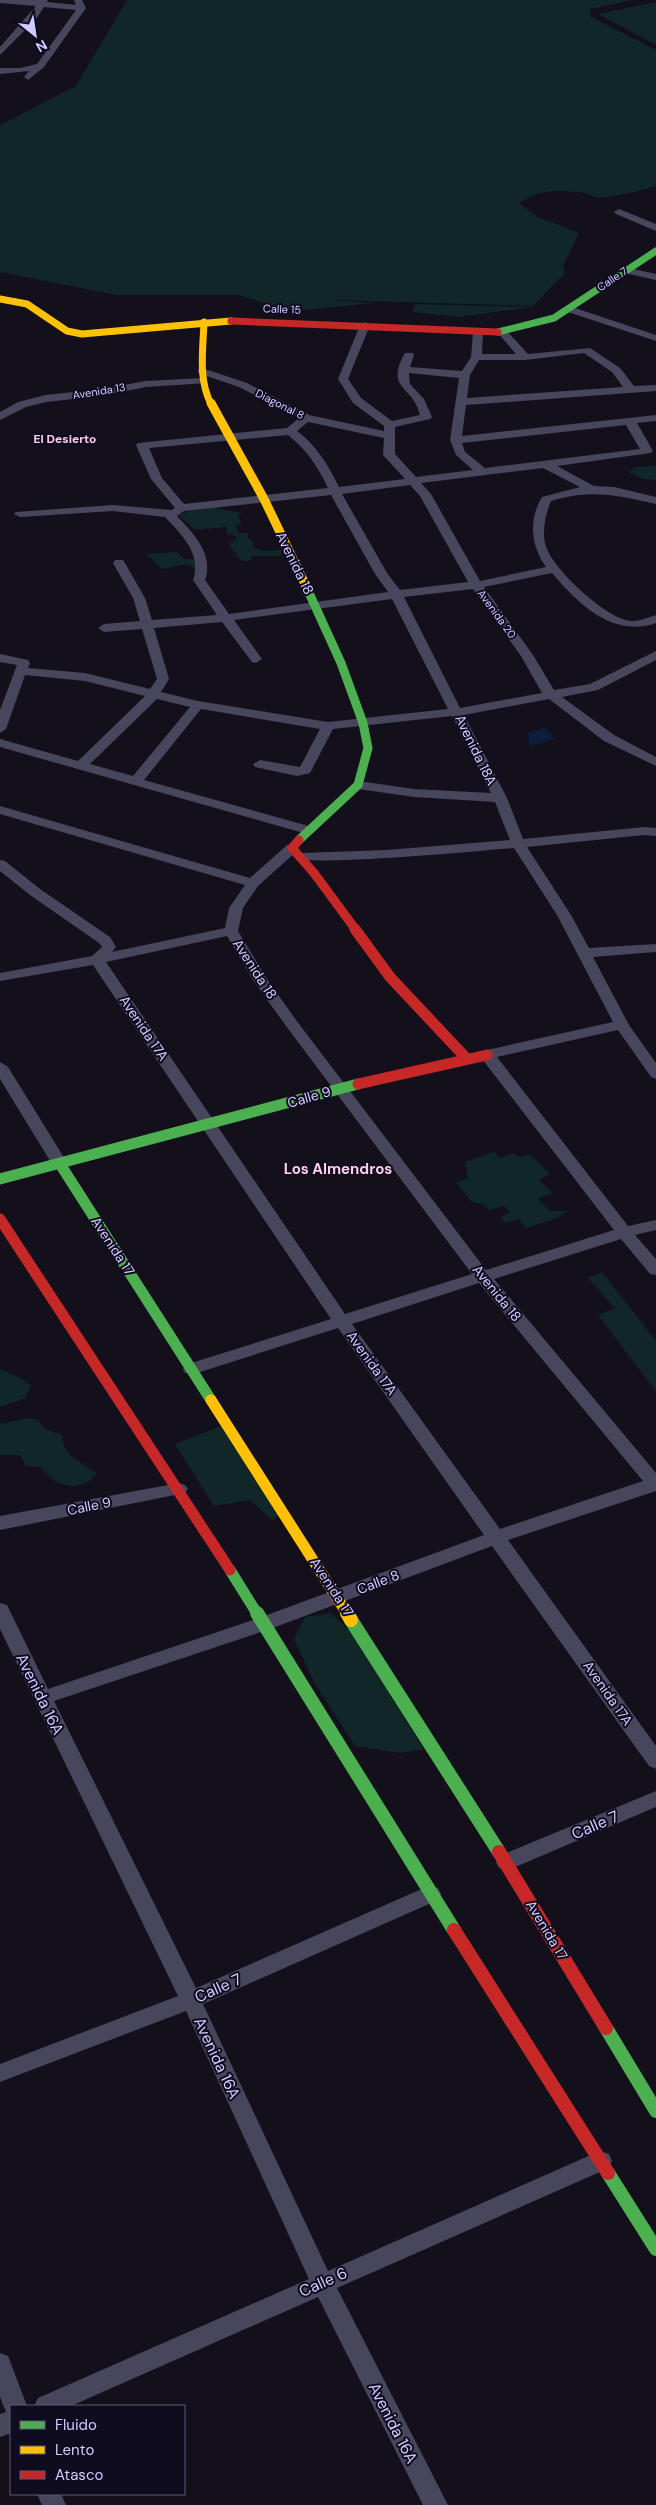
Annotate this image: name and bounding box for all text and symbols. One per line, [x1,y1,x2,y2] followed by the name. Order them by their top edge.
[10,10,60,60] north arrow
[33,36,50,57] text: N
[594,264,630,294] street label: Calle 7
[263,301,302,317] street label: Calle 15
[72,380,126,402] street label: Avenida 13
[253,386,307,422] street label: Diagonal 8
[34,431,96,447] district label: El Desierto
[272,529,318,597] street label: Avenida 18
[475,587,519,641] street label: Avenida 20
[451,712,501,788] street label: Avenida 18A
[229,936,281,1002] street label: Avenida 18
[116,992,172,1064] street label: Avenida 17A
[285,1082,333,1112] street label: Calle 9
[284,1159,392,1179] district label: Los Almendros
[87,1213,139,1279] street label: Avenida 17
[469,1261,525,1325] street label: Avenida 18
[343,1327,401,1399] street label: Avenida 17A
[66,1493,113,1519] street label: Calle 9
[306,1554,358,1620] street label: Avenida 17
[354,1566,402,1598] street label: Calle 8
[11,1650,69,1738] street label: Avenida 16A
[579,1657,637,1729] street label: Avenida 17A
[568,1806,622,1844] street label: Calle 7
[522,1897,572,1963] street label: Avenida 17
[191,1968,245,2008] street label: Calle 7
[189,2014,245,2103] street label: Avenida 16A
[296,2262,350,2302] street label: Calle 6
[364,2379,422,2467] street label: Avenida 16A
[10,2405,185,2495] legend
[55,2415,97,2435] text: Fluido
[55,2440,94,2460] text: Lento
[55,2465,103,2485] text: Atasco

